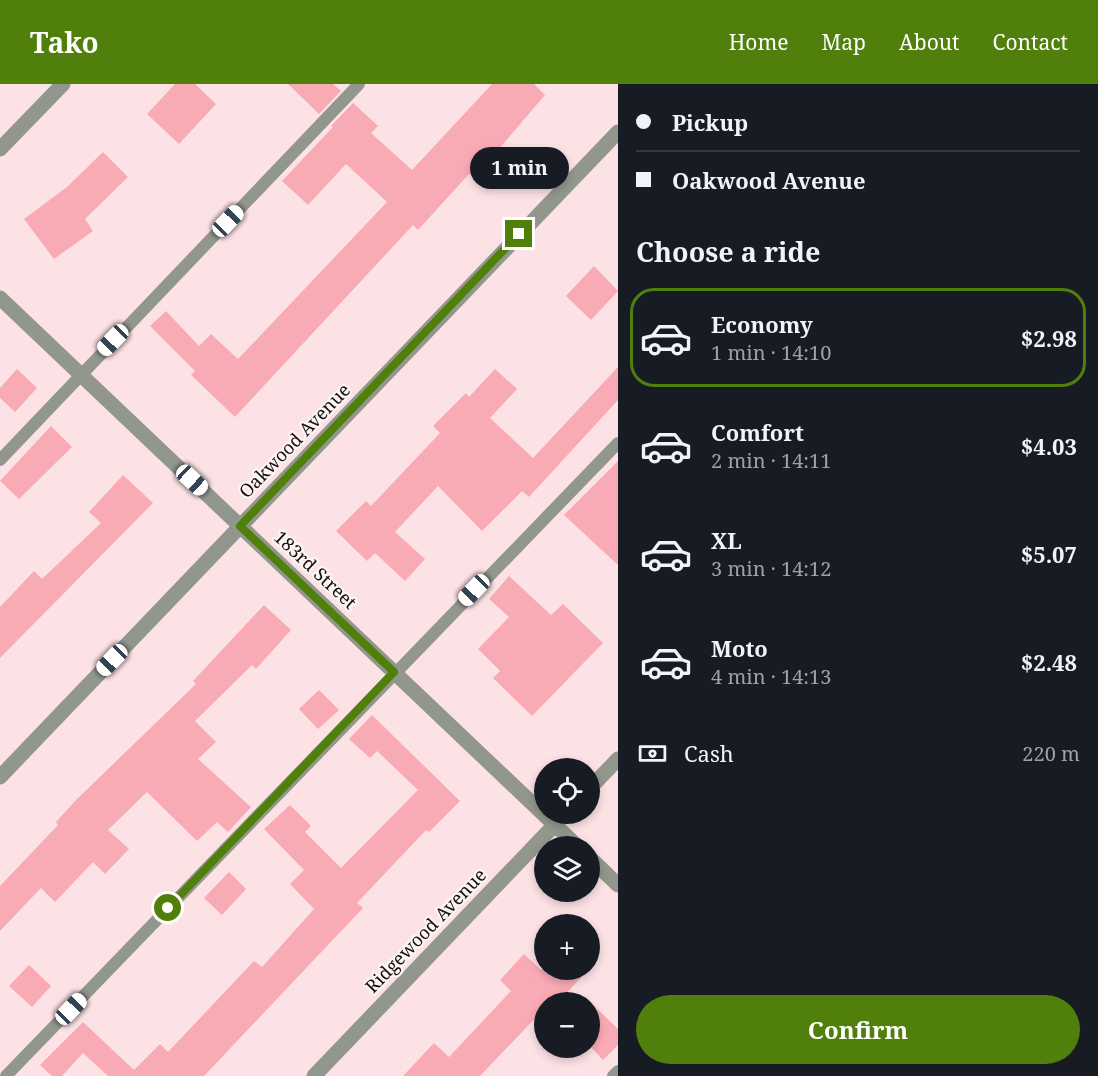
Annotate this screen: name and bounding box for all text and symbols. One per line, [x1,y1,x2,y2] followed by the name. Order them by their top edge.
[30,23,99,61] text: Tako
[729,28,789,56] text: Home
[822,28,866,56] text: Map
[899,28,960,56] text: About
[993,28,1068,56] text: Contact
[672,107,748,137] text: Pickup
[470,147,568,189] callout: 1 min
[491,154,548,181] text: 1 min
[672,165,865,195] text: Oakwood Avenue
[209,202,247,240] car
[505,220,532,247] route end
[636,233,821,270] text: Choose a ride
[711,309,813,339] text: Economy
[639,311,693,365] icon: car
[94,321,132,359] car
[1021,323,1077,353] text: $2.98
[711,339,831,366] text: 1 min · 14:10
[233,378,355,503] street label: Oakwood Avenue
[711,417,804,447] text: Comfort
[639,419,693,473] icon: car
[1021,431,1077,461] text: $4.03
[711,447,831,474] text: 2 min · 14:11
[173,461,211,499] car
[269,525,362,614] street label: 183rd Street
[711,525,742,555] text: XL
[639,527,693,581] icon: car
[1021,539,1077,569] text: $5.07
[711,555,831,582] text: 3 min · 14:12
[455,571,493,609] car
[711,633,768,663] text: Moto
[639,635,693,689] icon: car
[93,641,131,679] car
[1021,647,1077,677] text: $2.48
[711,663,831,690] text: 4 min · 14:13
[636,737,669,770] icon: cash
[684,738,734,768] text: Cash
[1022,740,1080,767] text: 220 m
[534,758,600,1058] map controls
[534,758,600,824] button: locate
[534,836,600,902] button: layers
[360,863,491,998] street label: Ridgewood Avenue
[154,894,181,921] route start
[534,914,600,980] button: +
[52,990,90,1028] car
[534,992,600,1058] button: −
[636,995,1080,1064] button: Confirm

